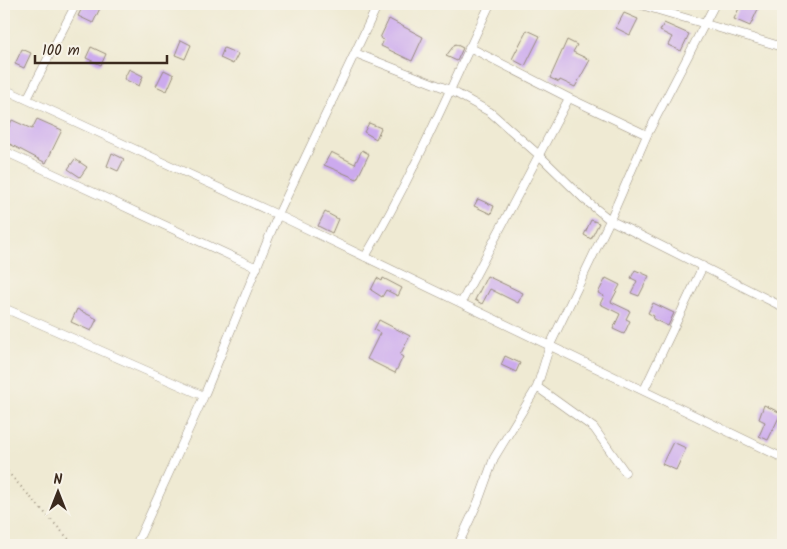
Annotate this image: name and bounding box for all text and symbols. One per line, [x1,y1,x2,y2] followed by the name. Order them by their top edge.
[35,32,168,64] scale bar
[42,39,80,63] text: 100 m
[32,466,82,516] north arrow
[54,469,63,491] text: N

